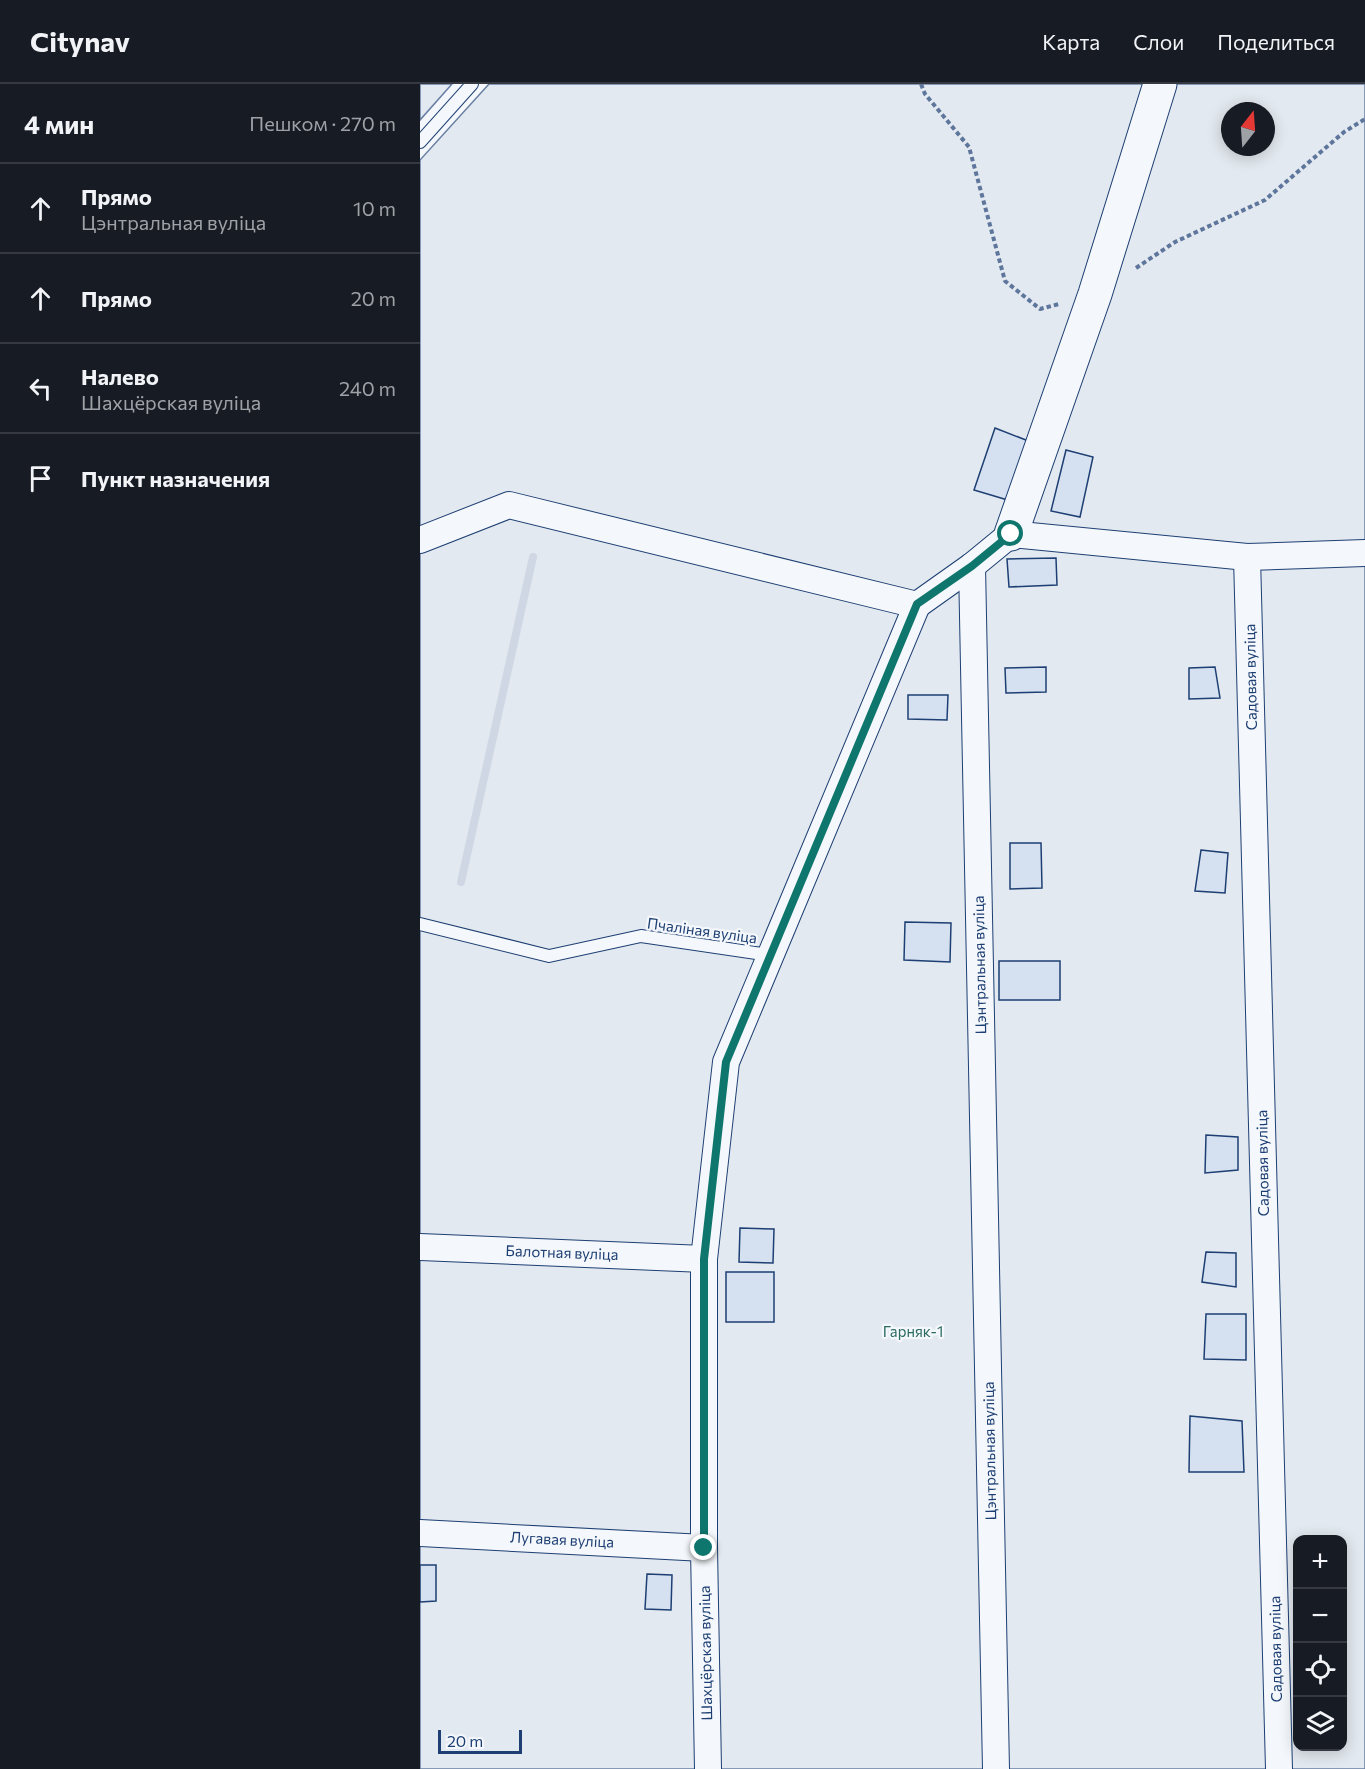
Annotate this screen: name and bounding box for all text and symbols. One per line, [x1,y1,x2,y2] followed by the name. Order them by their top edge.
[30,24,130,58] text: Citynav
[1042,29,1100,54] text: Карта
[1133,29,1184,54] text: Слои
[1217,29,1335,54] text: Поделиться
[1221,102,1275,156] north arrow
[24,108,94,139] text: 4 мин
[249,111,396,135] text: Пешком · 270 m
[81,183,152,210] text: Прямо
[24,192,57,225] icon: ahead
[353,196,396,220] text: 10 m
[81,210,266,234] text: Цэнтральная вуліца
[24,282,57,315] icon: ahead
[81,285,152,312] text: Прямо
[351,286,396,310] text: 20 m
[81,363,159,390] text: Налево
[24,372,57,405] icon: left
[339,376,396,400] text: 240 m
[81,390,261,414] text: Шахцёрская вуліца
[24,462,57,495] icon: arrive
[81,465,270,492] text: Пункт назначения
[997,520,1023,546] route start
[1240,624,1260,730] street label: Садовая вуліца
[969,895,989,1035] street label: Цэнтральная вуліца
[646,913,758,947] street label: Пчаліная вуліца
[1252,1110,1272,1216] street label: Садовая вуліца
[505,1241,619,1263] street label: Балотная вуліца
[883,1322,943,1340] park label: Гарняк-1
[979,1381,999,1521] street label: Цэнтральная вуліца
[510,1527,614,1551] street label: Лугавая вуліца
[690,1534,716,1560] route end
[1293,1535,1347,1751] map controls
[1293,1535,1347,1589] button: +
[695,1585,715,1721] street label: Шахцёрская вуліца
[1293,1589,1347,1643] button: −
[1265,1596,1285,1702] street label: Садовая вуліца
[1293,1643,1347,1697] button: locate
[1293,1697,1347,1751] button: layers
[438,1727,522,1754] scale bar
[447,1731,483,1750] text: 20 m

